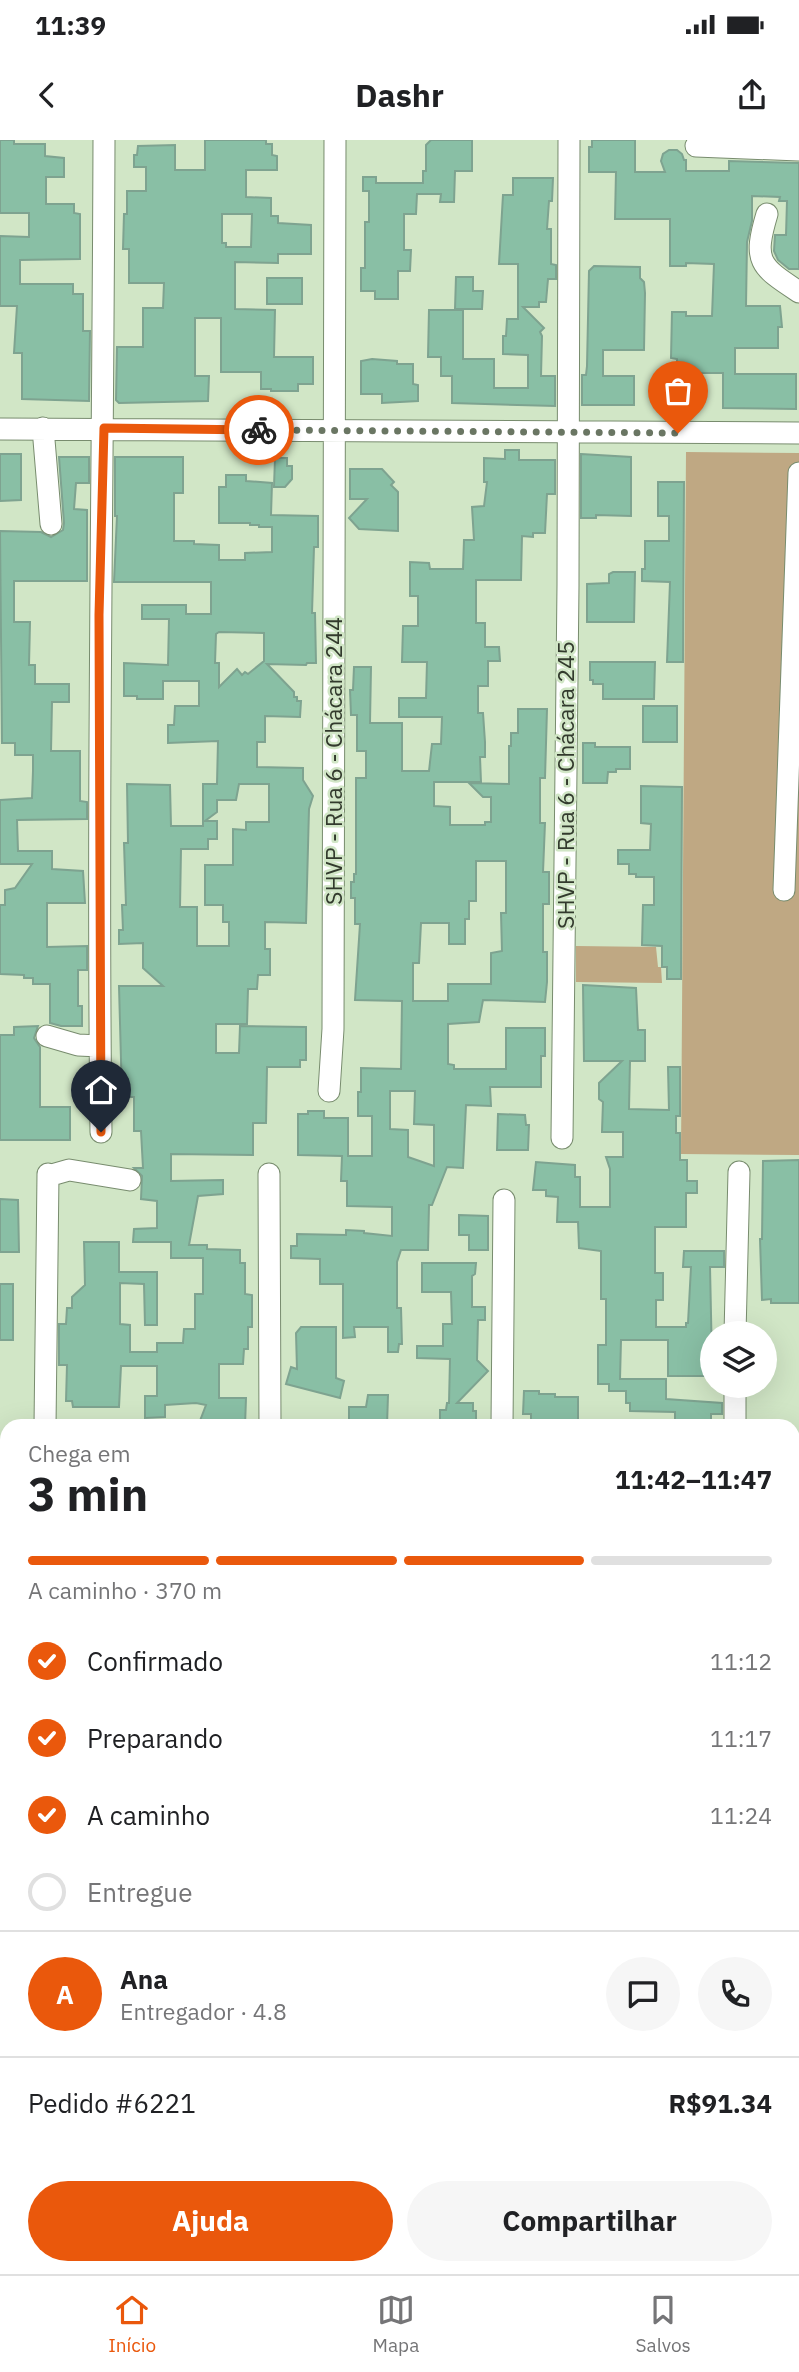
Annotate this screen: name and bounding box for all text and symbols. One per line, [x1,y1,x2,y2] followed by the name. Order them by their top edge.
[35,8,106,42] text: 11:39
[355,74,444,116] text: Dashr
[28,76,66,114] icon: back
[733,76,771,114] icon: share
[648,361,708,433] pin
[659,372,697,410] icon: bag
[224,395,294,465] courier
[240,411,278,449] icon: bike
[318,617,348,905] street label: SHVP - Rua 6 - Chácara 244
[550,641,580,929] street label: SHVP - Rua 6 - Chácara 245
[71,1060,131,1132] pin
[82,1071,120,1109] icon: home
[700,1321,777,1398] map controls
[700,1321,777,1398] button: layers
[28,1438,130,1468] text: Chega em
[615,1462,772,1496] text: 11:42–11:47
[28,1464,148,1524] text: 3 min
[28,1575,222,1605] text: A caminho · 370 m
[28,1642,66,1680] icon: check
[87,1644,223,1678] text: Confirmado
[710,1646,772,1676] text: 11:12
[28,1719,66,1757] icon: check
[87,1721,223,1755] text: Preparando
[710,1723,772,1753] text: 11:17
[28,1796,66,1834] icon: check
[87,1798,210,1832] text: A caminho
[710,1800,772,1830] text: 11:24
[87,1875,192,1909] text: Entregue
[606,1957,680,2031] button: chat
[698,1957,772,2031] button: phone
[120,1962,168,1996] text: Ana
[56,1977,74,2011] text: A
[120,1996,287,2026] text: Entregador · 4.8
[28,2086,196,2120] text: Pedido #6221
[668,2086,772,2120] text: R$91.34
[28,2181,393,2261] button: Ajuda
[407,2181,772,2261] button: Compartilhar
[108,2291,156,2357] tab: Início
[373,2291,419,2357] tab: Mapa
[636,2291,691,2357] tab: Salvos

